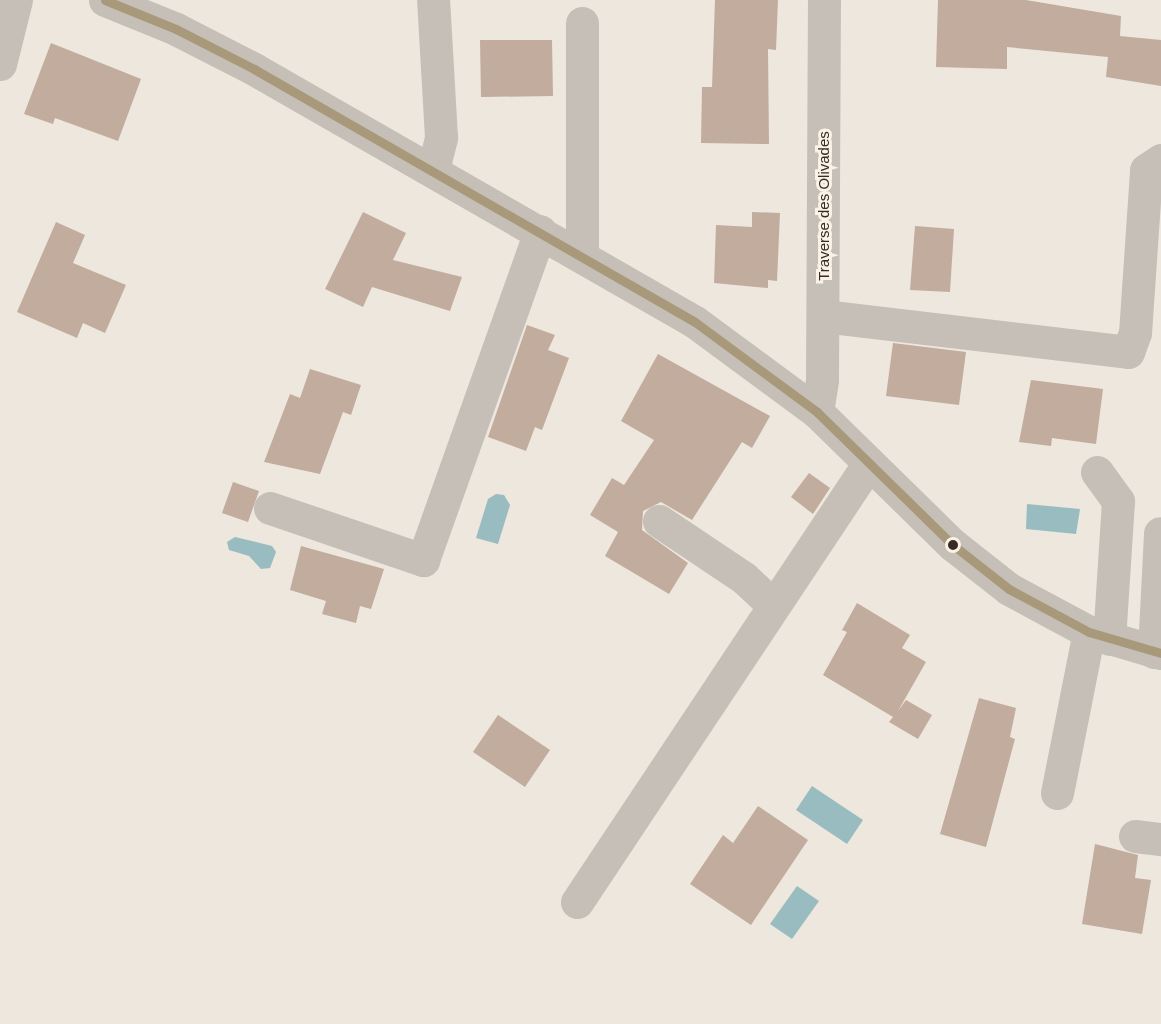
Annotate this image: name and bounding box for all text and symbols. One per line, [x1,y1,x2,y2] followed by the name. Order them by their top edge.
[815,131,833,281] street label: Traverse des Olivades
[947,539,959,551] unlabelled marker

